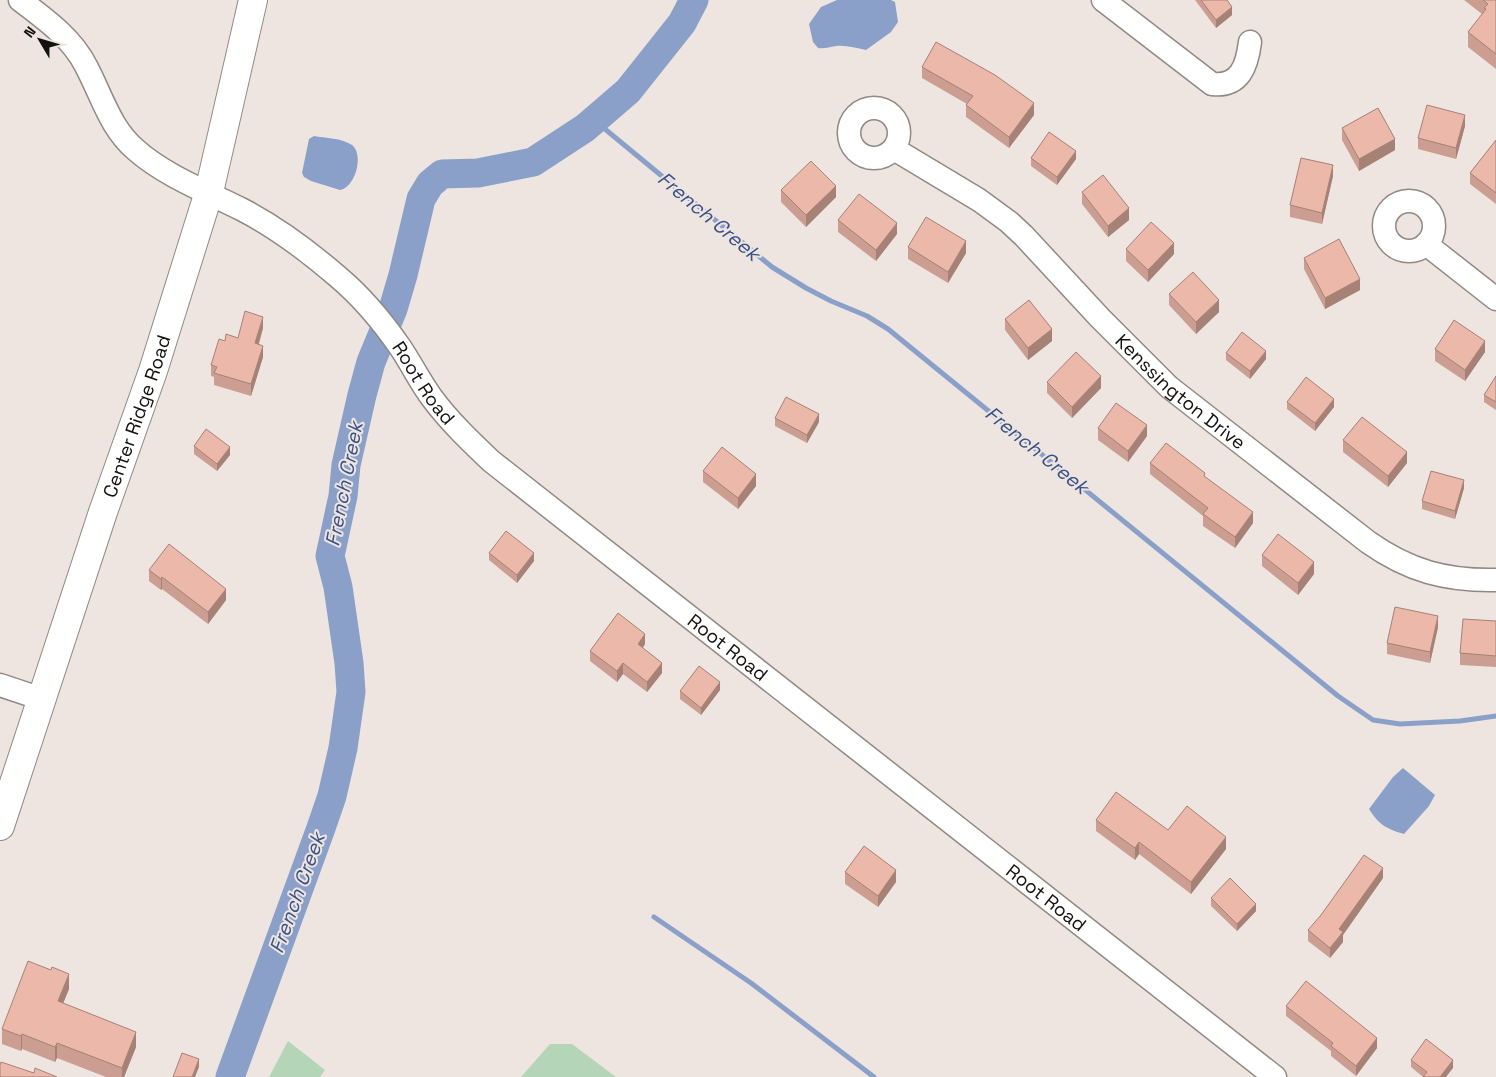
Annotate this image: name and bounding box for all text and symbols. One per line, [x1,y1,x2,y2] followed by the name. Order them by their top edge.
[15,15,65,65] north arrow
[20,23,40,41] text: N
[652,166,767,268] water label: French Creek
[1110,329,1251,455] street label: Kenssington Drive
[97,332,177,501] street label: Center Ridge Road
[387,336,460,430] street label: Root Road
[980,400,1096,501] water label: French Creek
[319,418,369,548] water label: French Creek
[682,608,773,687] street label: Root Road
[263,827,332,957] water label: French Creek
[1001,858,1091,937] street label: Root Road

